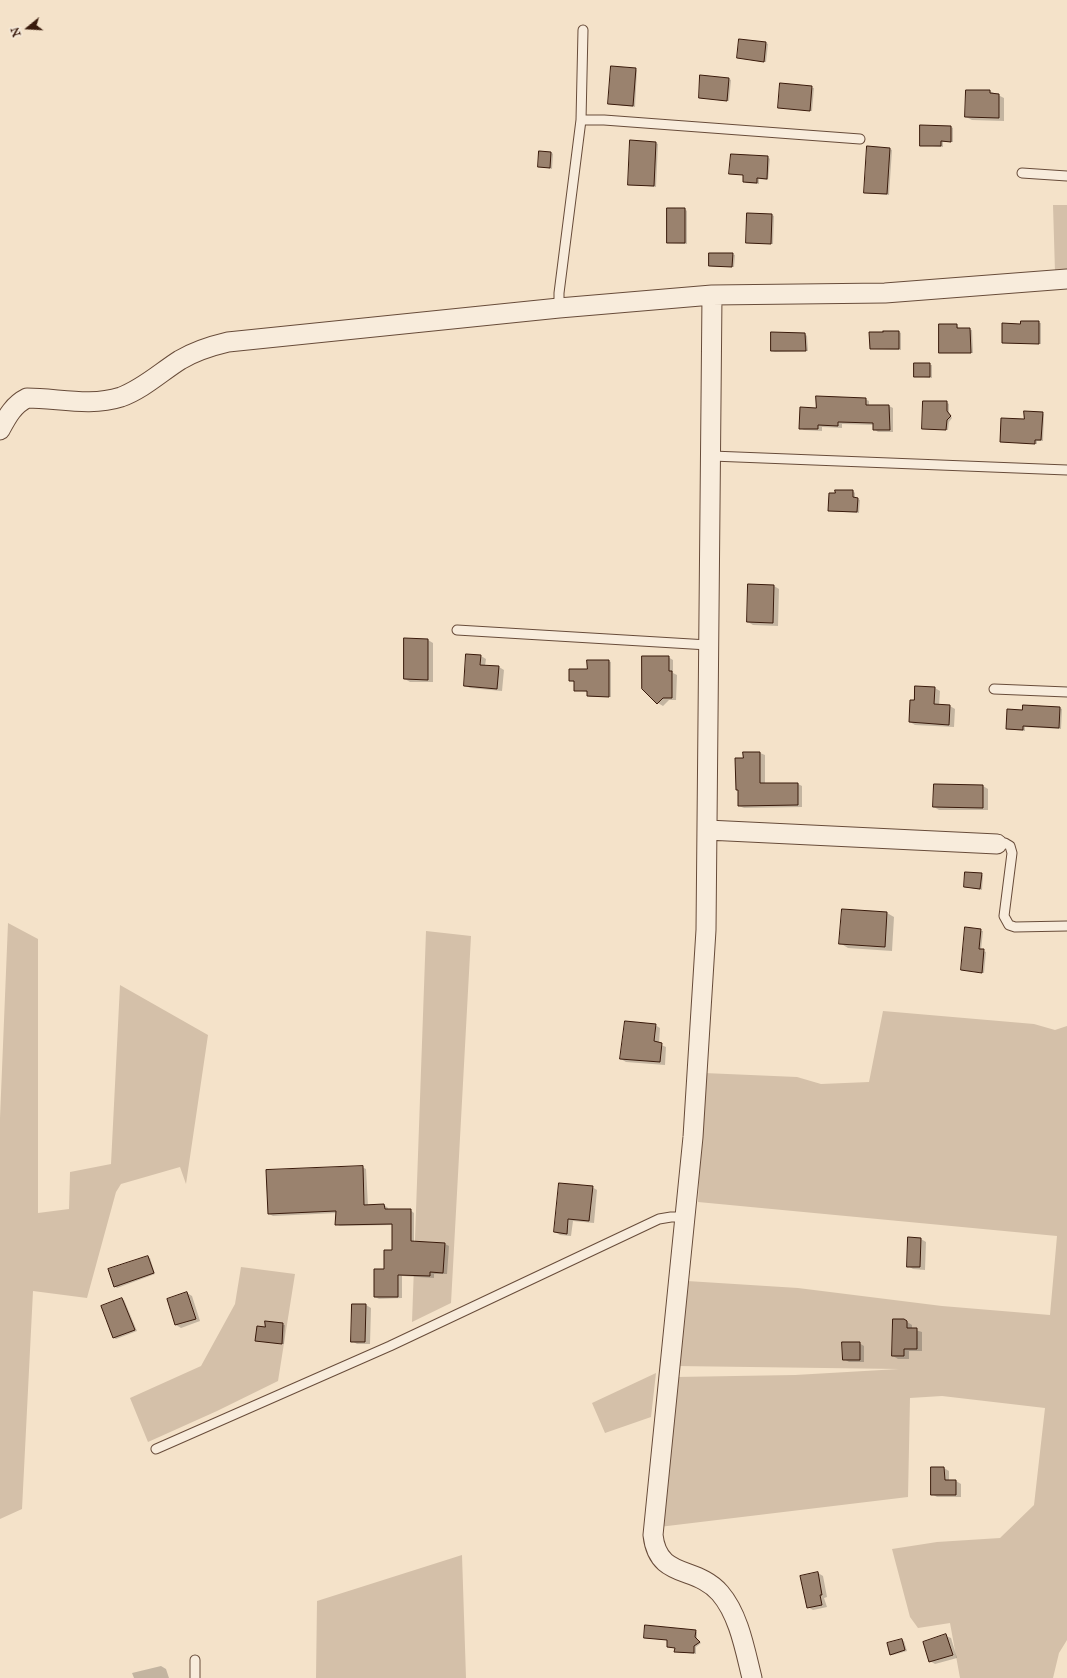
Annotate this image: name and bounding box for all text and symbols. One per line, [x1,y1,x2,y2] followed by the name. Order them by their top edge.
[8,8,48,48] north arrow
[8,25,24,38] text: N

